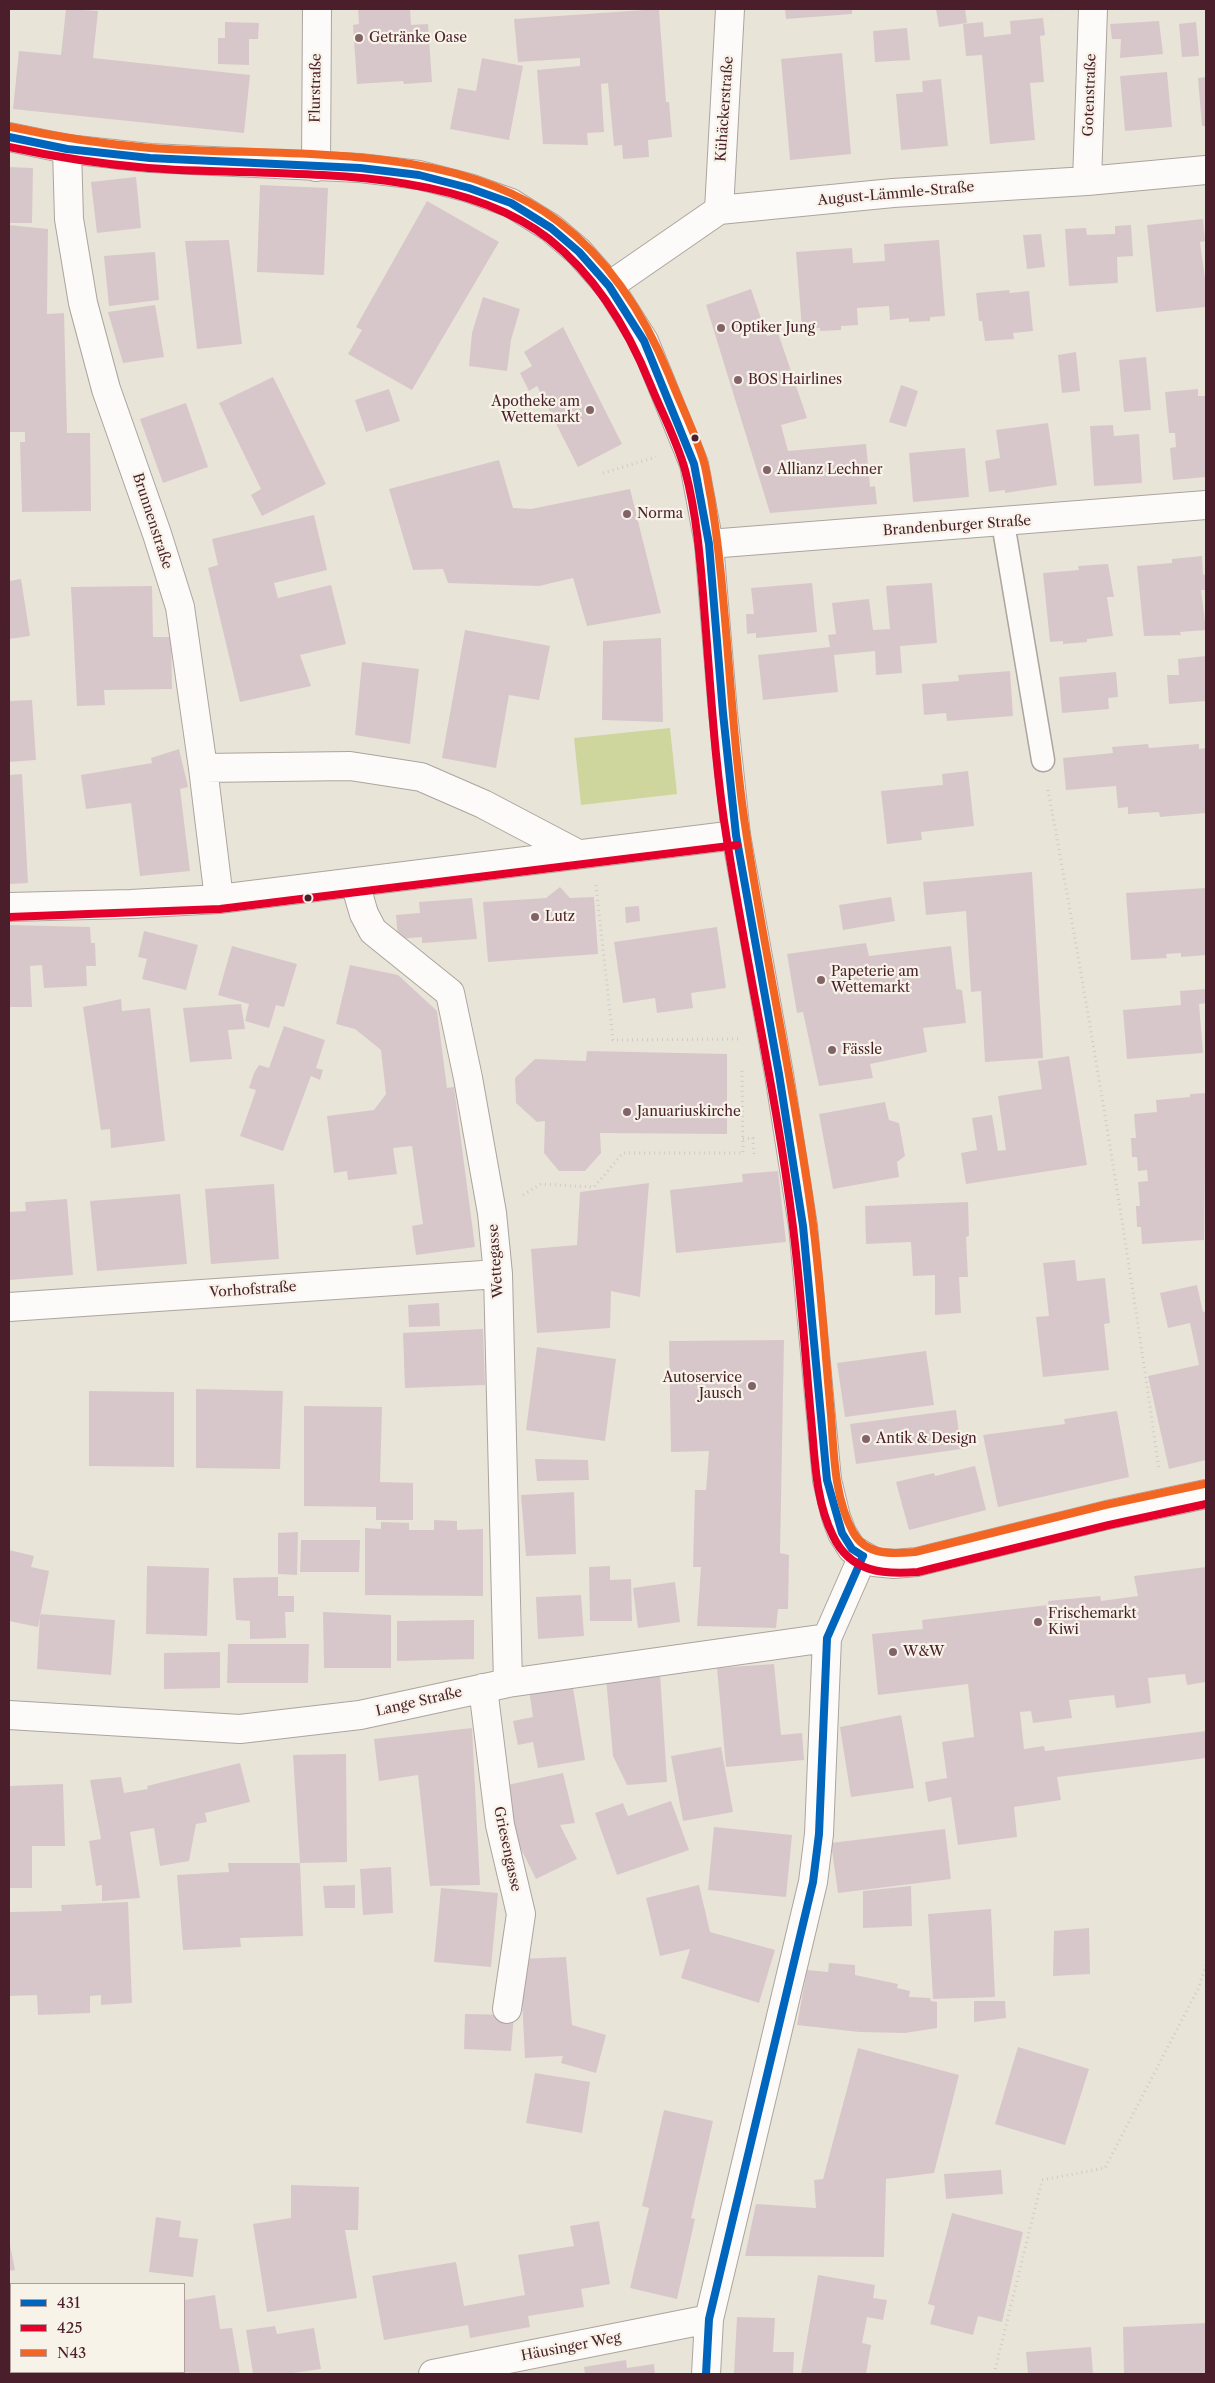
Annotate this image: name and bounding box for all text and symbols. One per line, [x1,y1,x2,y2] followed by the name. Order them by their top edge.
[369,30,467,46] place label: Getränke Oase
[353,32,365,44] marker: Getränke Oase
[307,53,325,123] street label: Flurstraße
[1080,53,1100,137] street label: Gotenstraße
[713,56,737,162] street label: Kühäckerstraße
[817,179,975,209] street label: August-Lämmle-Straße
[731,320,815,336] place label: Optiker Jung
[715,322,727,334] marker: Optiker Jung
[748,372,842,388] place label: BOS Hairlines
[732,374,744,386] marker: BOS Hairlines
[491,394,580,427] place label: Apotheke am Wettemarkt
[584,404,596,416] marker: Apotheke am Wettemarkt
[690,433,700,443] unlabelled marker
[777,462,883,478] place label: Allianz Lechner
[761,464,773,476] marker: Allianz Lechner
[129,471,175,571] street label: Brunnenstraße
[637,506,683,522] place label: Norma
[621,508,633,520] marker: Norma
[882,512,1032,540] street label: Brandenburger Straße
[303,893,313,903] unlabelled marker
[545,909,575,925] place label: Lutz
[529,911,541,923] marker: Lutz
[831,964,919,996] place label: Papeterie am Wettemarkt
[815,974,827,986] marker: Papeterie am Wettemarkt
[842,1042,882,1058] place label: Fässle
[826,1044,838,1056] marker: Fässle
[637,1104,741,1120] place label: Januariuskirche
[621,1106,633,1118] marker: Januariuskirche
[485,1223,507,1299] street label: Wettegasse
[209,1279,297,1301] street label: Vorhofstraße
[663,1370,742,1402] place label: Autoservice Jausch
[746,1380,758,1392] marker: Autoservice Jausch
[876,1431,977,1447] place label: Antik & Design
[860,1433,872,1445] marker: Antik & Design
[1048,1606,1137,1638] place label: Frischemarkt Kiwi
[1032,1616,1044,1628] marker: Frischemarkt Kiwi
[903,1644,944,1660] place label: W&W
[887,1646,899,1658] marker: W&W
[374,1684,464,1720] street label: Lange Straße
[490,1805,524,1893] street label: Griesengasse
[10,2283,185,2373] legend
[57,2293,80,2312] text: 431
[57,2318,82,2337] text: 425
[520,2329,622,2365] street label: Häusinger Weg
[57,2343,86,2362] text: N43

